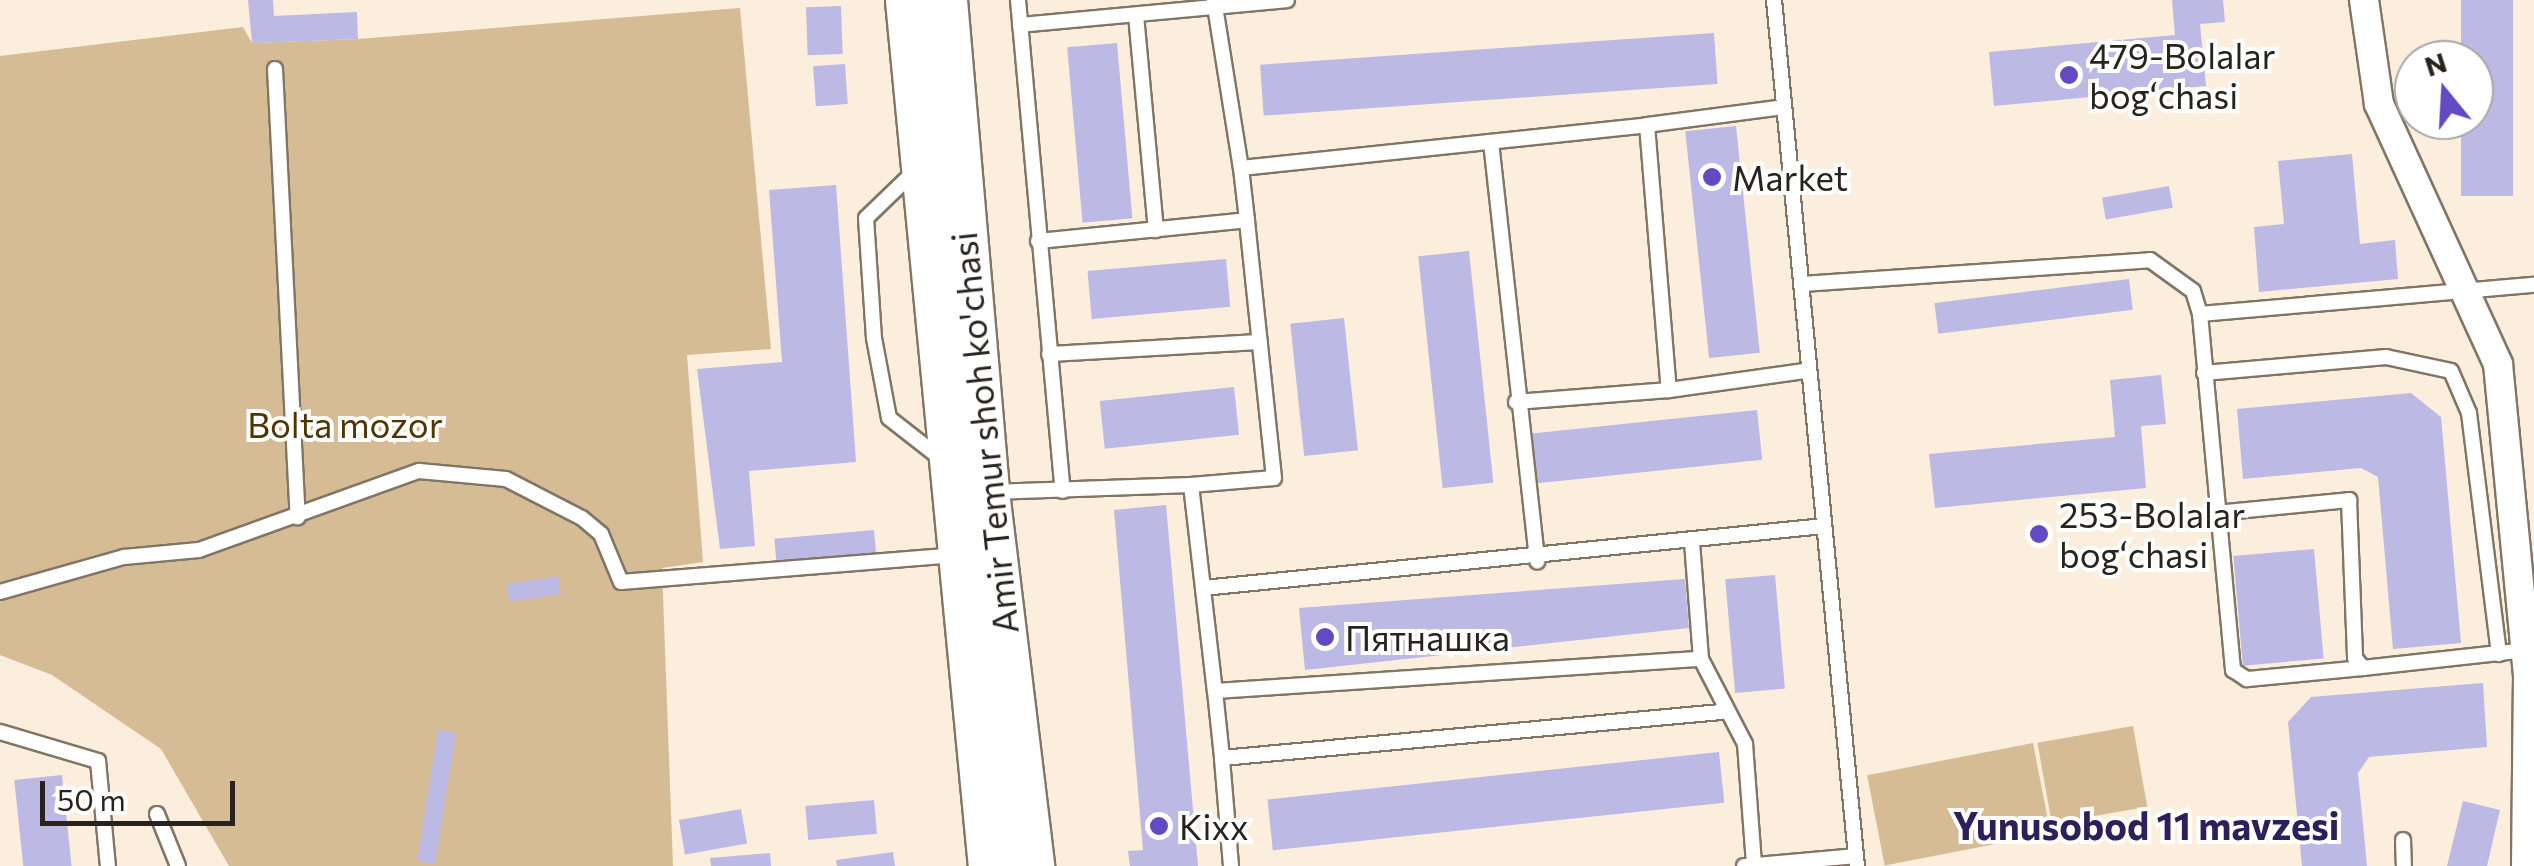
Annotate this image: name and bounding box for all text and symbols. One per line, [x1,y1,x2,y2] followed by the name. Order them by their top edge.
[2089,34,2276,116] place label: 479-Bolalar bogʻchasi
[2394,40,2494,140] north arrow
[2420,44,2451,83] text: N
[2058,64,2080,86] marker: 479-Bolalar bogʻchasi
[1732,156,1848,198] place label: Market
[1701,166,1723,188] marker: Market
[942,230,1026,636] street label: Amir Temur shoh ko'chasi
[247,403,443,445] park label: Bolta mozor
[2059,493,2245,575] place label: 253-Bolalar bogʻchasi
[2028,523,2050,545] marker: 253-Bolalar bogʻchasi
[1345,616,1510,658] place label: Пятнашка
[1314,626,1336,648] marker: Пятнашка
[45,761,240,823] scale bar
[57,780,126,817] text: 50 m
[1953,802,2339,848] district label: Yunusobod 11 mavzesi
[1179,805,1249,847] place label: Kixx
[1148,815,1170,837] marker: Kixx

